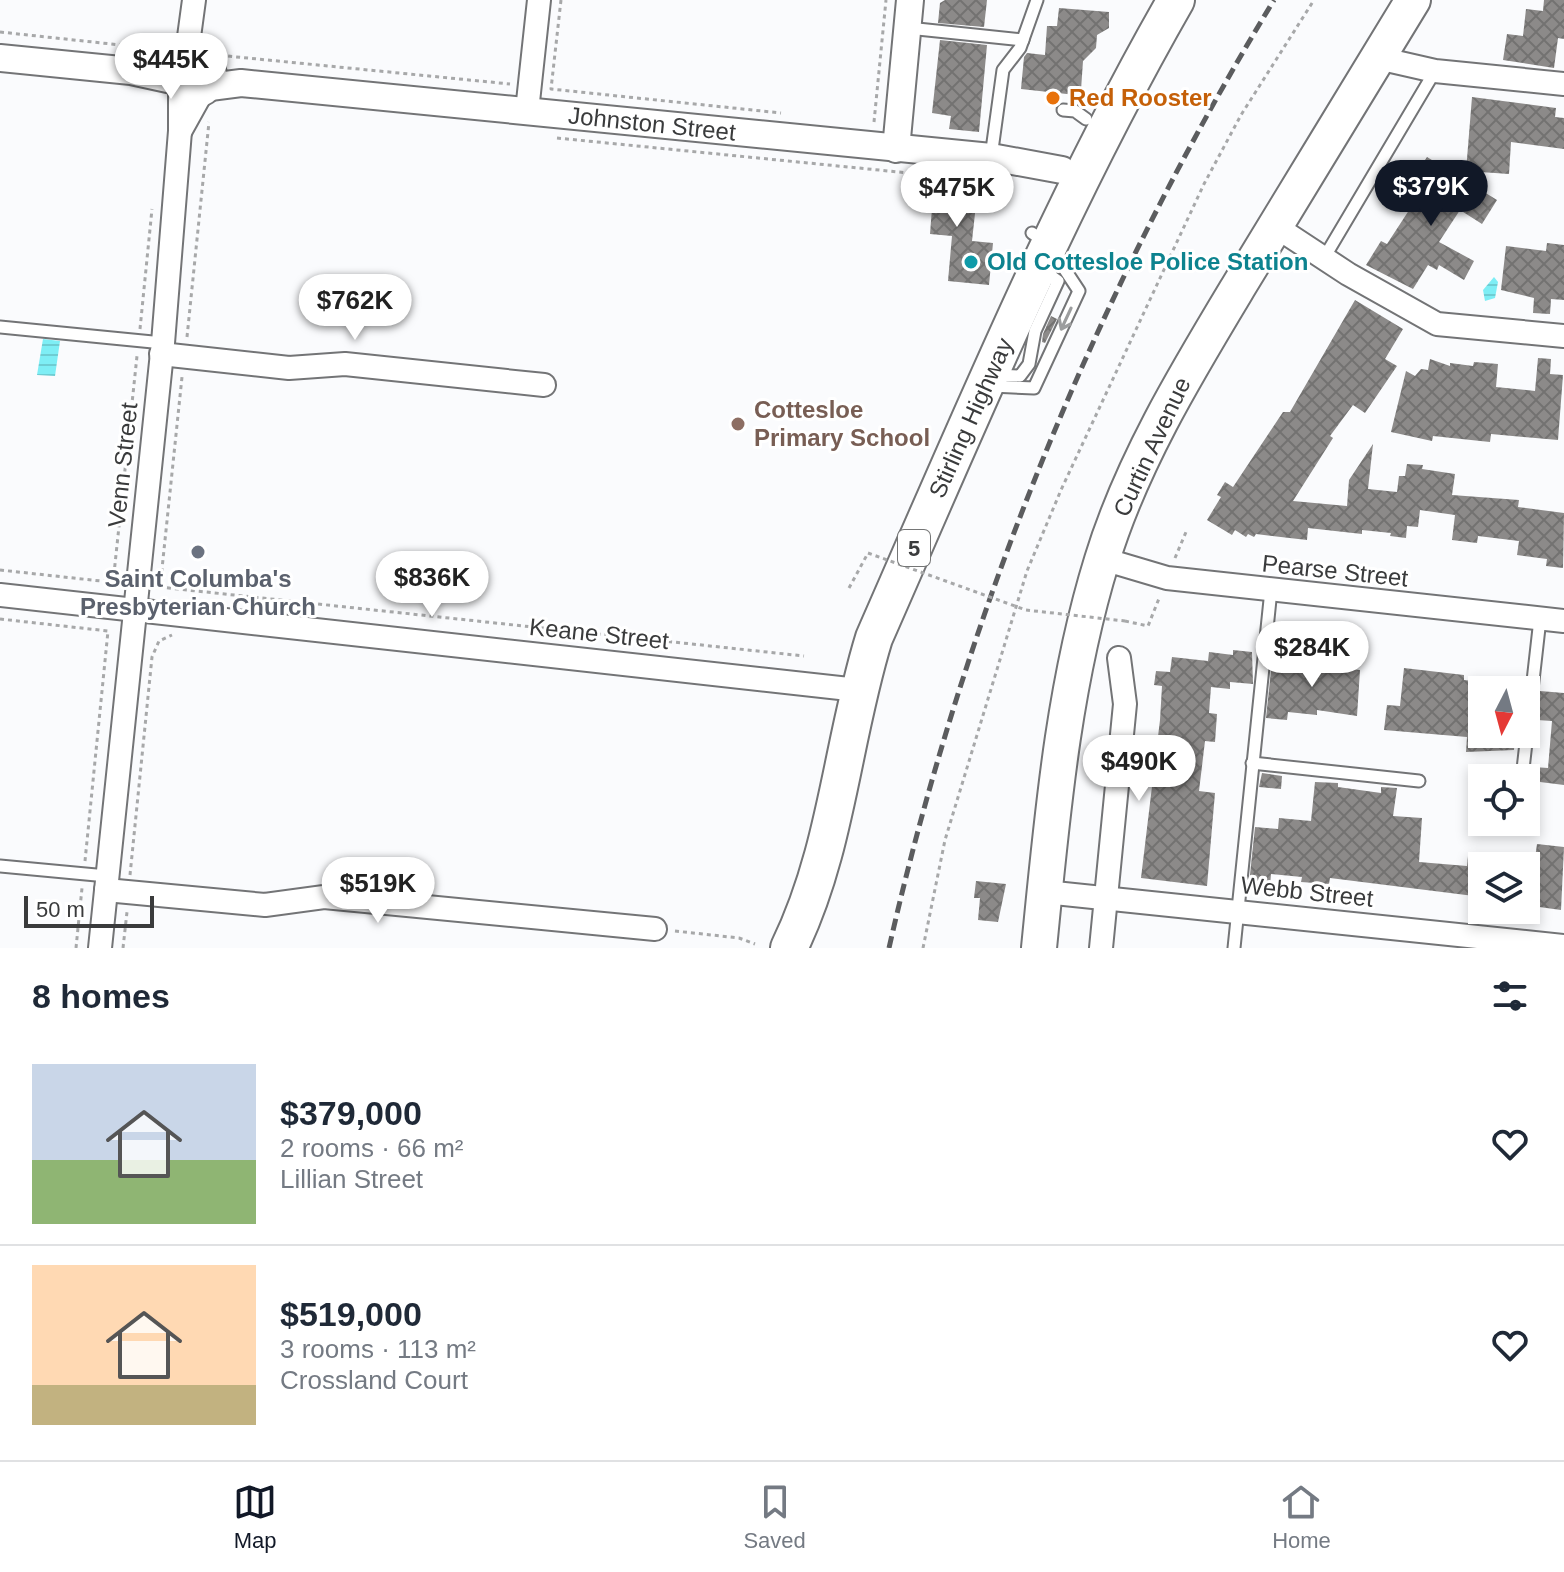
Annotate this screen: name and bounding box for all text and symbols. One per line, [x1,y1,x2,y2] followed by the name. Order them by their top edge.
[115,33,227,101] pin: $445K
[133,44,209,74] text: $445K
[1069,84,1212,111] place label: Red Rooster
[1044,89,1062,107] marker: Red Rooster
[567,101,737,146] street label: Johnston Street
[1375,160,1487,228] pin: $379K
[901,161,1013,229] pin: $475K
[1393,171,1469,201] text: $379K
[919,172,995,202] text: $475K
[987,248,1308,275] place label: Old Cottesloe Police Station
[962,253,980,271] marker: Old Cottesloe Police Station
[299,274,411,342] pin: $762K
[317,285,393,315] text: $762K
[1058,306,1073,330] one-way arrow
[923,334,1018,502] street label: Stirling Highway
[1108,373,1196,521] street label: Curtin Avenue
[754,396,930,451] place label: Cottesloe Primary School
[103,401,143,529] street label: Venn Street
[729,415,747,433] marker: Cottesloe Primary School
[898,530,930,566] road number: 5
[189,543,207,561] marker: Saint Columba's Presbyterian Church
[1261,549,1410,592] street label: Pearse Street
[376,551,488,619] pin: $836K
[394,562,470,592] text: $836K
[80,565,316,620] place label: Saint Columba's Presbyterian Church
[528,613,670,654] street label: Keane Street
[1256,621,1368,689] pin: $284K
[1274,632,1350,662] text: $284K
[1468,676,1540,748] north arrow
[1468,676,1540,924] map controls
[1083,735,1195,803] pin: $490K
[1101,746,1177,776] text: $490K
[1468,764,1540,836] button: locate
[1468,852,1540,924] button: layers
[322,857,434,925] pin: $519K
[340,868,416,898] text: $519K
[1240,871,1375,912] street label: Webb Street
[24,892,154,928] scale bar
[36,897,85,922] text: 50 m
[1488,974,1532,1018] icon: filters
[32,977,170,1015] text: 8 homes
[280,1094,422,1132] text: $379,000
[96,1096,192,1192] icon: home
[1488,1122,1532,1166] icon: heart
[280,1133,464,1163] text: 2 rooms · 66 m²
[280,1164,423,1194] text: Lillian Street
[280,1295,422,1333] text: $519,000
[96,1297,192,1393] icon: home
[1488,1323,1532,1367] icon: heart
[280,1334,476,1364] text: 3 rooms · 113 m²
[280,1365,468,1395] text: Crossland Court
[233,1480,277,1554] tab: Map
[743,1480,806,1554] tab: Saved
[1272,1480,1331,1554] tab: Home

